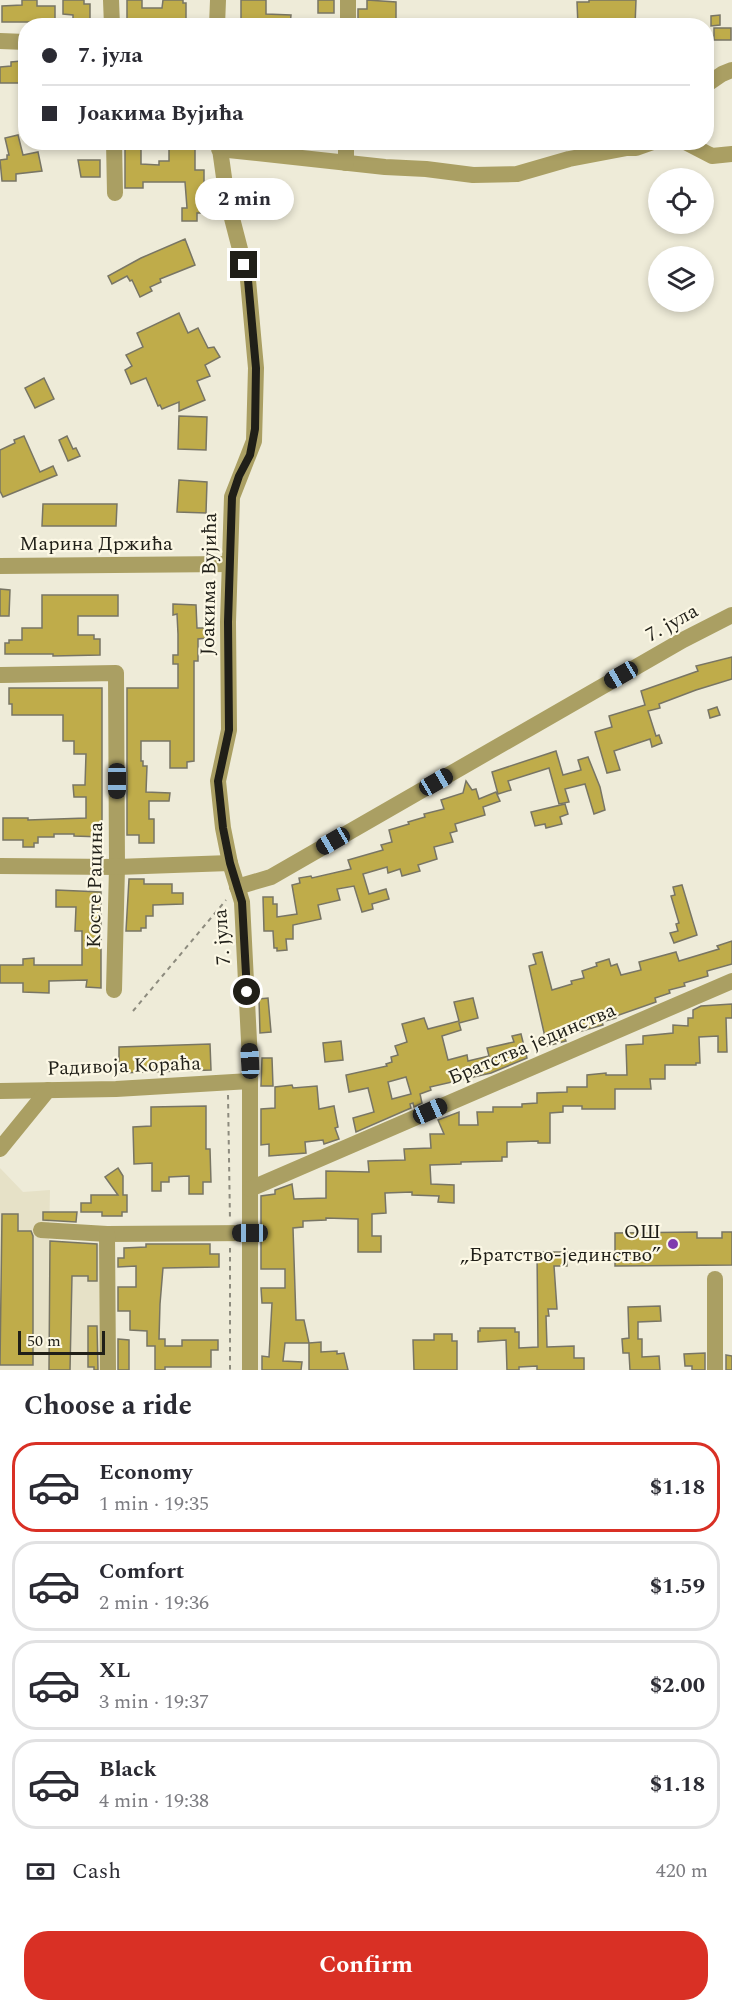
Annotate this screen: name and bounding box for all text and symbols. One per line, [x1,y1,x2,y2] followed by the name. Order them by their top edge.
[78,39,143,72] text: 7. јула
[78,97,244,130] text: Јоакима Вујића
[648,168,714,312] map controls
[648,168,714,234] button: locate
[194,178,294,220] callout: 2 min
[218,184,271,214] text: 2 min
[648,246,714,312] button: layers
[230,251,257,278] route end
[193,512,225,656] street label: Јоакима Вујића
[19,529,173,559] street label: Марина Држића
[640,596,704,650] street label: 7. јула
[601,658,641,692] car
[108,763,126,799] car
[416,765,456,799] car
[79,821,111,949] street label: Косте Рацина
[313,824,353,858] car
[205,908,239,966] street label: 7. јула
[233,978,260,1005] route start
[443,995,621,1093] street label: Братства јединства
[240,1043,260,1079] car
[47,1048,202,1084] street label: Радивоја Кораћа
[410,1095,450,1127] car
[460,1217,661,1270] place label: ОШ „Братство-јединство”
[232,1224,268,1242] car
[666,1237,680,1251] marker: ОШ „Братство-јединство”
[18,1328,105,1356] scale bar
[27,1329,61,1353] text: 50 m
[24,1385,192,1427] text: Choose a ride
[99,1456,192,1489] text: Economy
[27,1460,81,1514] icon: car
[650,1471,705,1504] text: $1.18
[99,1489,209,1519] text: 1 min · 19:35
[99,1555,184,1588] text: Comfort
[27,1559,81,1613] icon: car
[650,1570,705,1603] text: $1.59
[99,1588,209,1618] text: 2 min · 19:36
[99,1654,130,1687] text: XL
[27,1658,81,1712] icon: car
[650,1669,705,1702] text: $2.00
[99,1687,209,1717] text: 3 min · 19:37
[99,1753,157,1786] text: Black
[27,1757,81,1811] icon: car
[650,1768,705,1801] text: $1.18
[99,1786,209,1816] text: 4 min · 19:38
[24,1855,57,1888] icon: cash
[72,1855,121,1888] text: Cash
[656,1856,708,1886] text: 420 m
[24,1931,708,2000] button: Confirm

